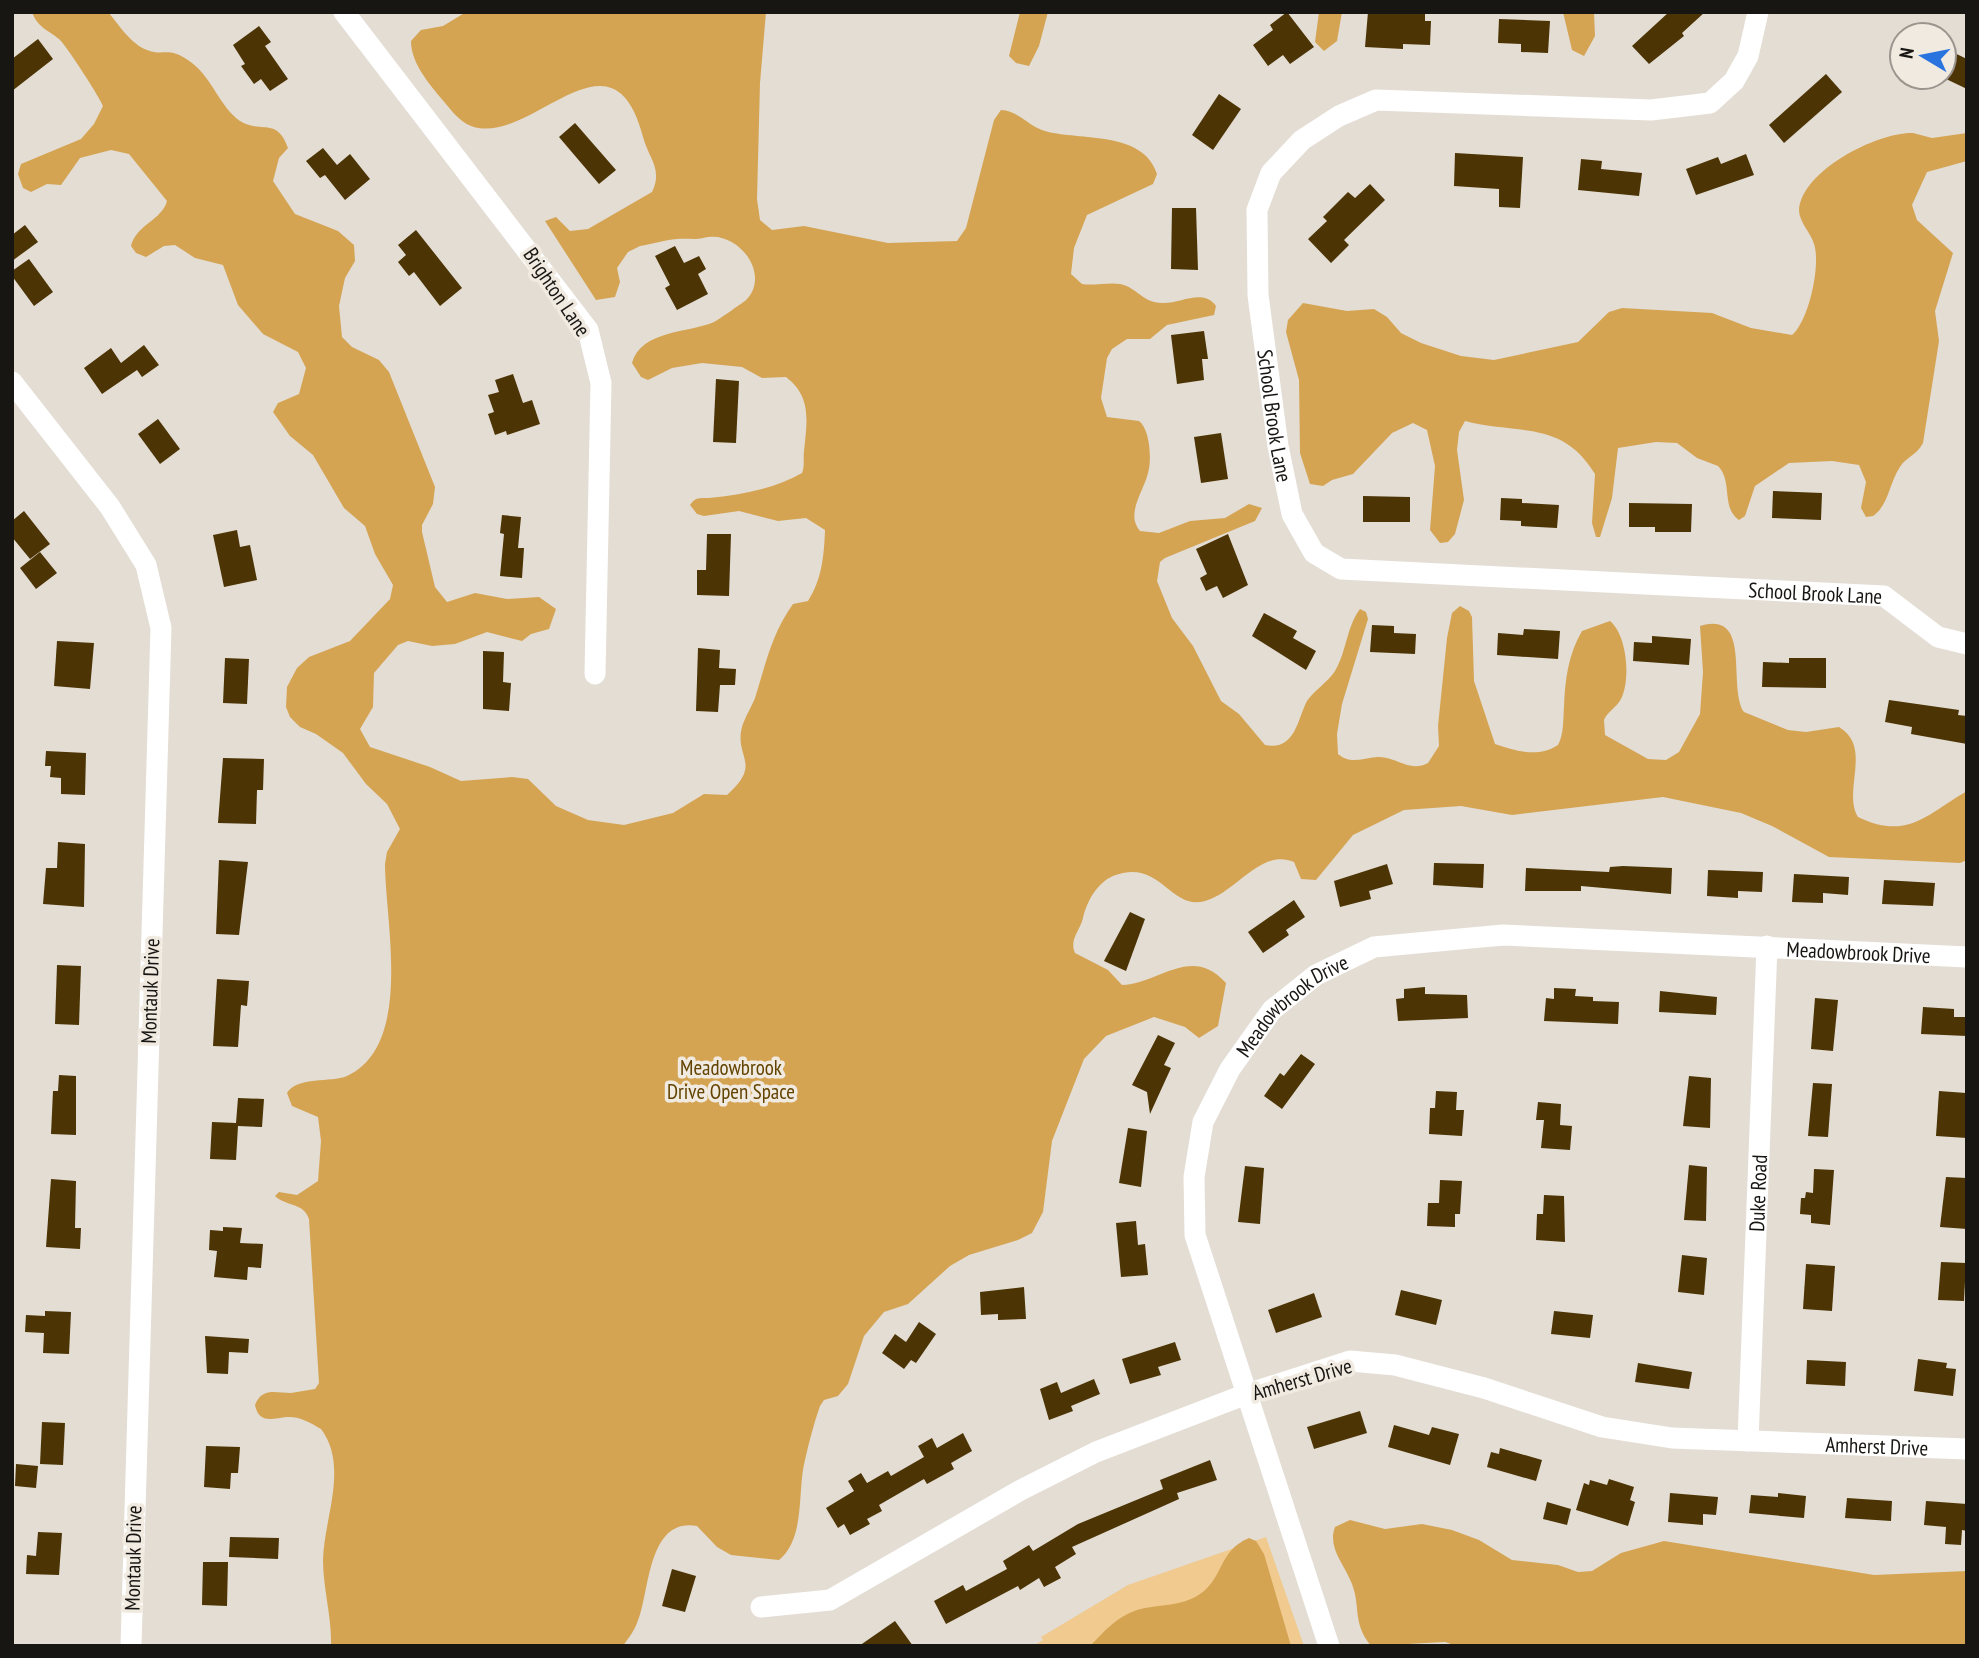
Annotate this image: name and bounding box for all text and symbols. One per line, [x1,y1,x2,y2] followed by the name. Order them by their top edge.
[1888,21,1958,91] north arrow
[1894,46,1919,60] text: N
[517,242,597,342] street label: Brighton Lane
[1252,348,1299,484] street label: School Brook Lane
[1748,576,1883,609] street label: School Brook Lane
[1786,935,1931,969] street label: Meadowbrook Drive
[135,938,165,1044] street label: Montauk Drive
[1230,948,1352,1062] street label: Meadowbrook Drive
[667,1054,795,1105] park label: Meadowbrook Drive Open Space
[1743,1154,1772,1232] street label: Duke Road
[1249,1352,1355,1406] street label: Amherst Drive
[1825,1430,1929,1461] street label: Amherst Drive
[119,1505,147,1611] street label: Montauk Drive

